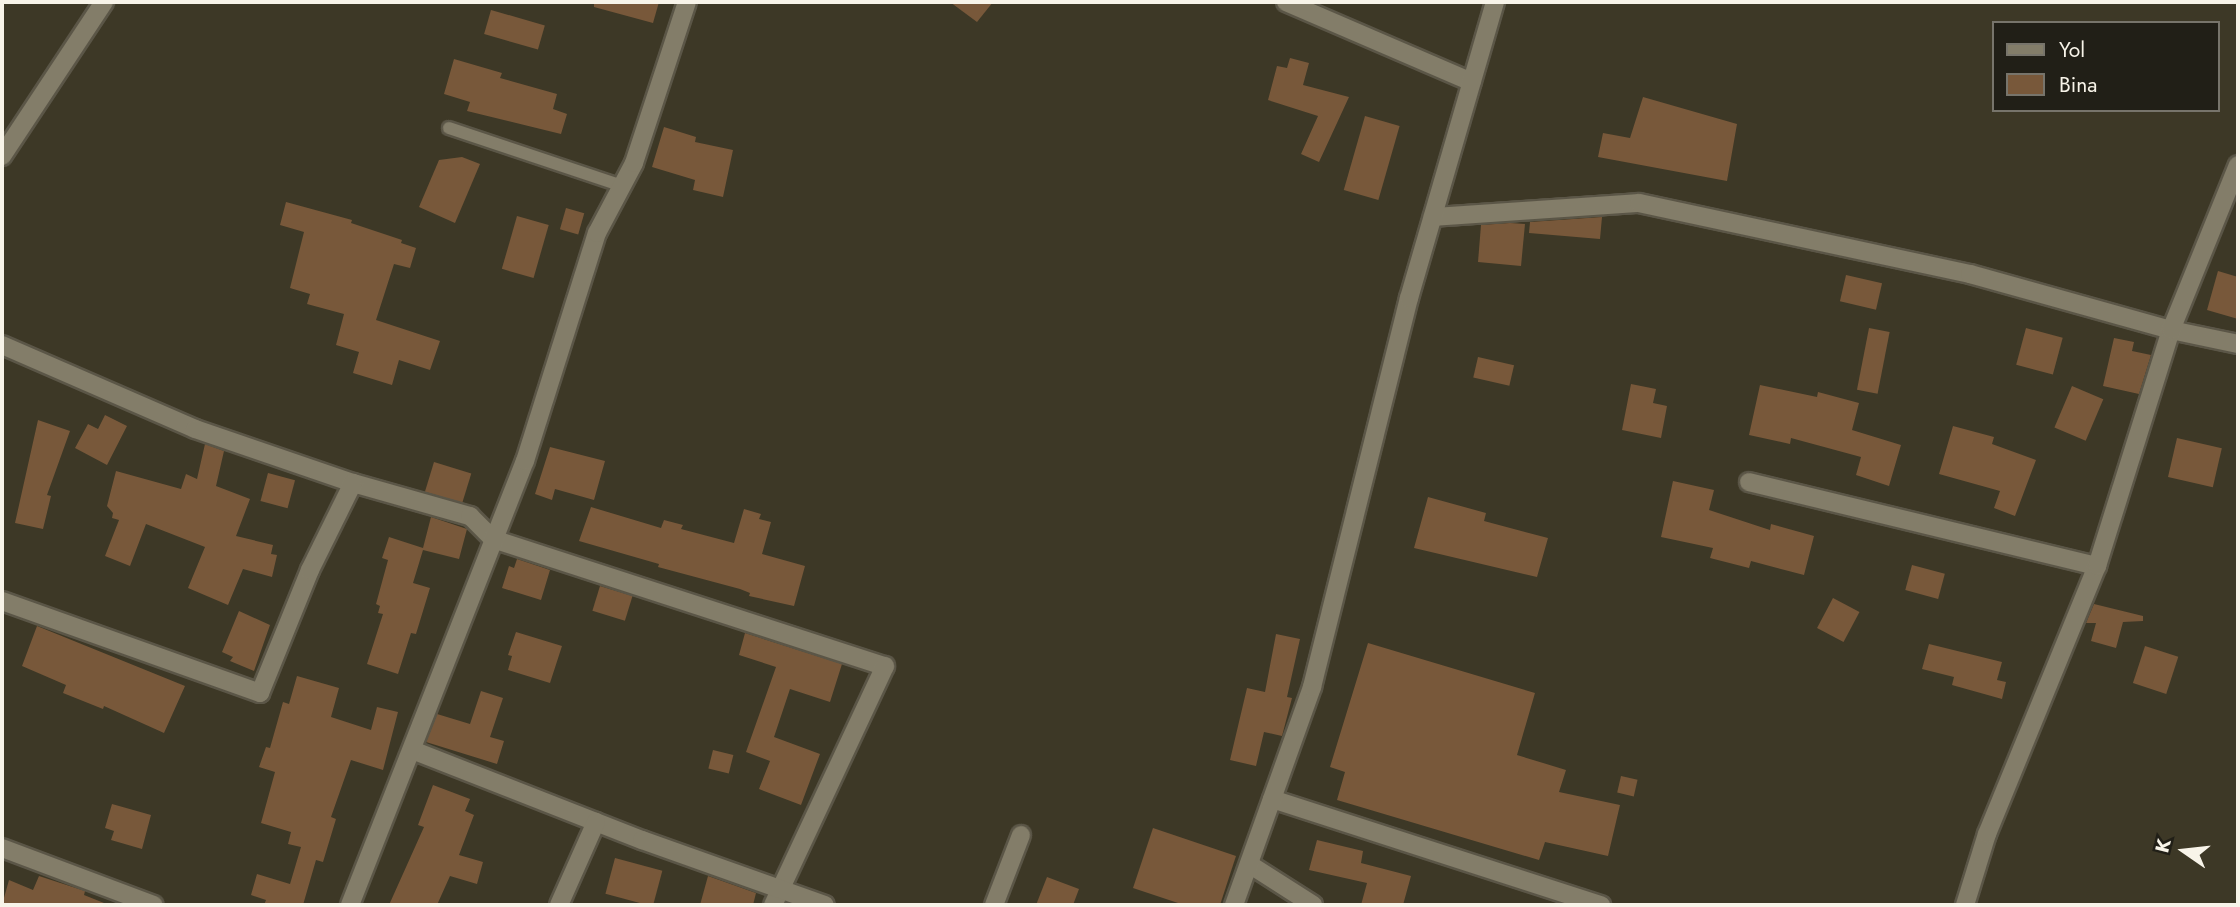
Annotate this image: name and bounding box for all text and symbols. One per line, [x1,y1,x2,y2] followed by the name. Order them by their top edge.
[1992,21,2219,112] legend
[2059,35,2085,65] text: Yol
[2059,70,2097,100] text: Bina
[2149,816,2219,886] north arrow
[2148,836,2178,856] text: K

